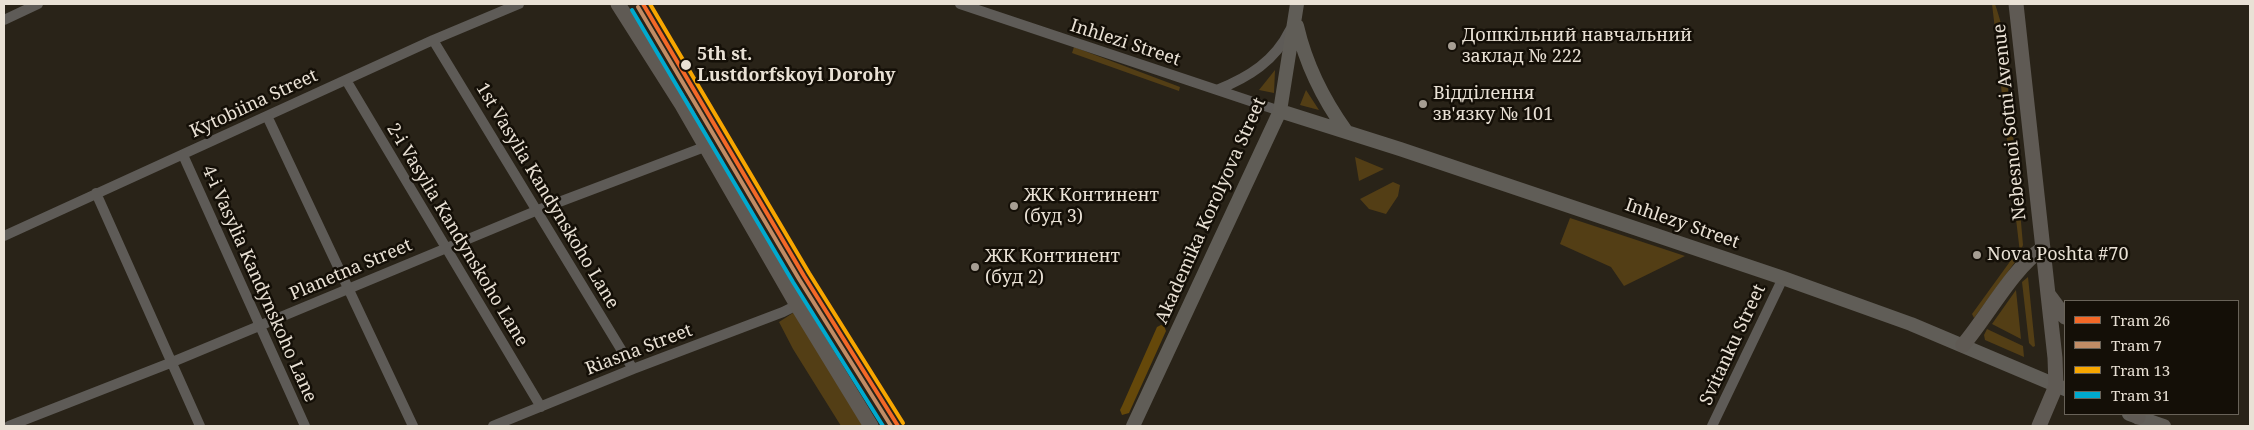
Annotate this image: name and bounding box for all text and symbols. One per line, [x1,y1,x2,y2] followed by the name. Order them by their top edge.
[1067,15,1183,71] street label: Inhlezi Street
[1989,23,2031,221] street label: Nebesnoi Sotni Avenue
[1462,25,1692,68] place label: Дошкільний навчальний заклад № 222
[1446,40,1458,52] marker: Дошкільний навчальний заклад № 222
[697,44,895,86] place label: 5th st. Lustdorfskoyi Dorohy
[679,58,693,72] marker: 5th st. Lustdorfskoyi Dorohy
[187,65,321,143] street label: Kytobiina Street
[471,79,623,313] street label: 1st Vasylia Kandynskoho Lane
[1433,83,1553,126] place label: Відділення зв'язку № 101
[1151,95,1271,327] street label: Akademika Korolyova Street
[1417,98,1429,110] marker: Відділення зв'язку № 101
[382,119,532,351] street label: 2-i Vasylia Kandynskoho Lane
[197,162,321,406] street label: 4-i Vasylia Kandynskoho Lane
[1024,185,1159,228] place label: ЖК Континент (буд 3)
[1622,194,1742,254] street label: Inhlezy Street
[1008,200,1020,212] marker: ЖК Континент (буд 3)
[287,235,415,305] street label: Planetna Street
[1987,244,2128,266] place label: Nova Poshta #70
[985,246,1120,288] place label: ЖК Континент (буд 2)
[1971,249,1983,261] marker: Nova Poshta #70
[969,261,981,273] marker: ЖК Континент (буд 2)
[1696,281,1770,409] street label: Svitanku Street
[2064,300,2239,415] legend
[2111,310,2170,330] text: Tram 26
[583,320,695,380] street label: Riasna Street
[2111,335,2162,355] text: Tram 7
[2111,360,2170,380] text: Tram 13
[2111,385,2170,405] text: Tram 31

